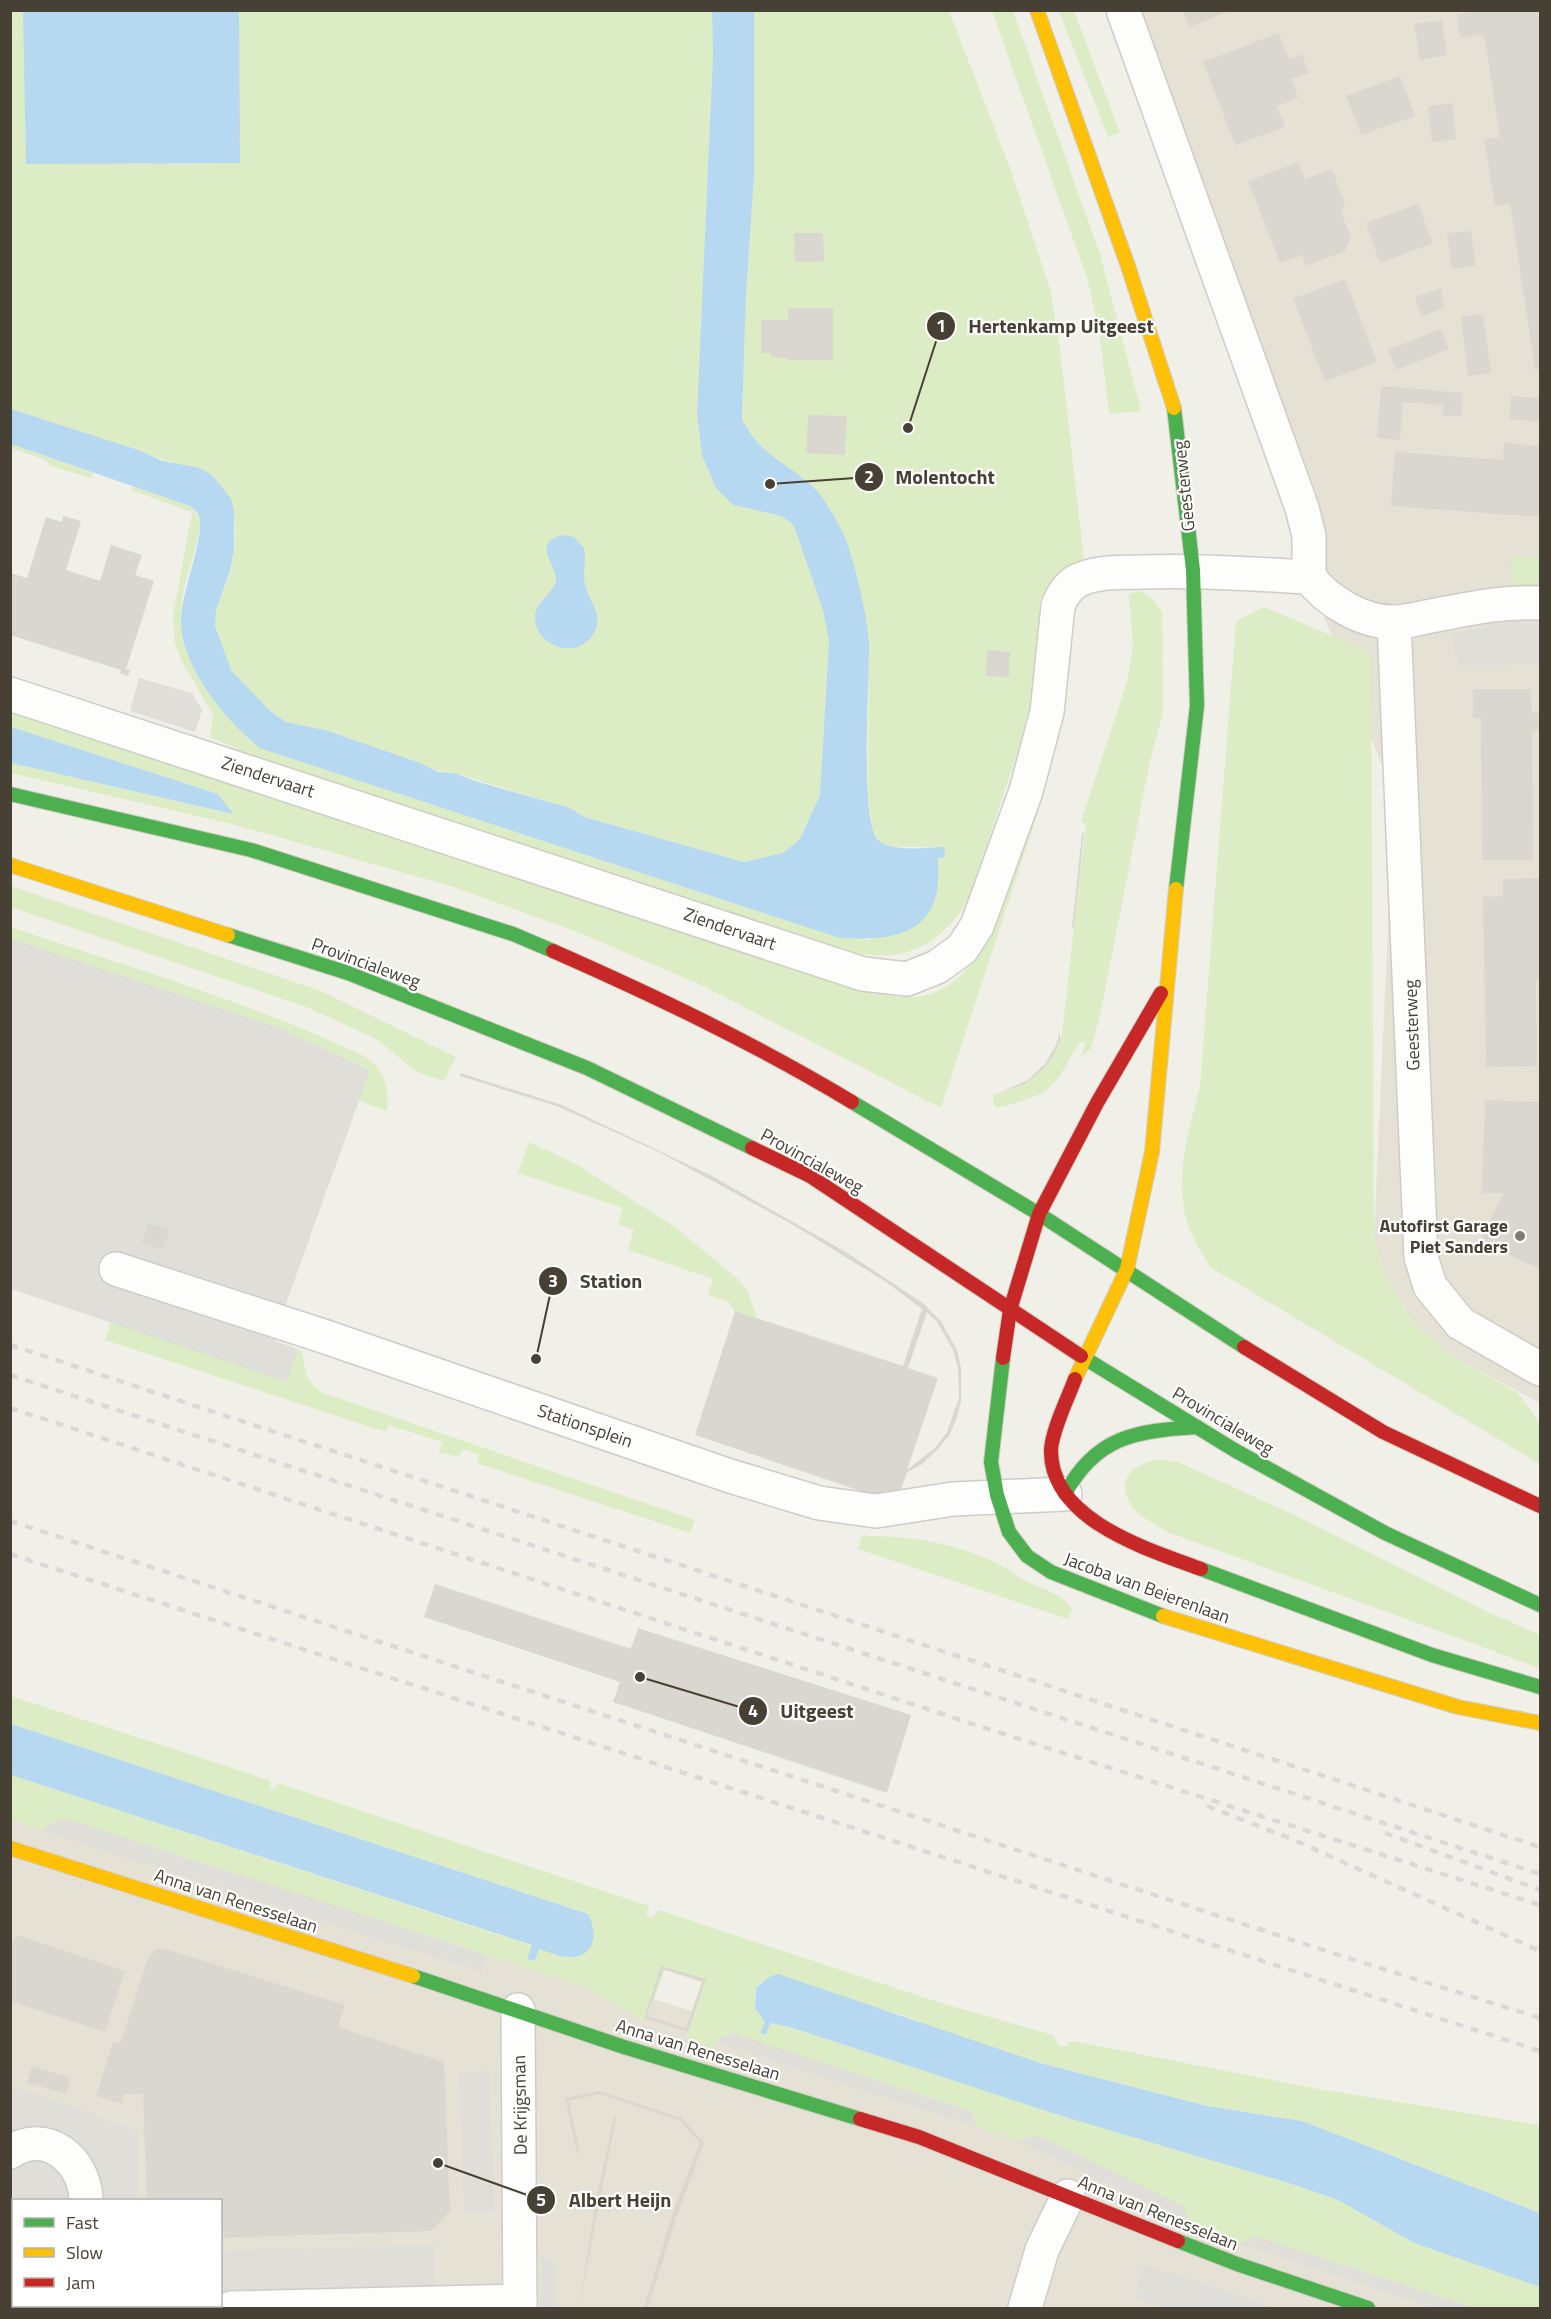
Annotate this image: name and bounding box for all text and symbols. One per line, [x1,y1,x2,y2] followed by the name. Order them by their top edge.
[926,307,1166,345] callout: Hertenkamp Uitgeest
[968,310,1154,341] text: Hertenkamp Uitgeest
[936,312,946,339] text: 1
[1165,439,1202,533] street label: Geesterweg
[854,458,1007,496] callout: Molentocht
[895,461,995,492] text: Molentocht
[864,463,874,490] text: 2
[218,749,319,804] street label: Ziendervaart
[680,900,781,957] street label: Ziendervaart
[308,930,424,995] street label: Provincialeweg
[1396,979,1427,1071] street label: Geesterweg
[756,1121,869,1200] street label: Provincialeweg
[1379,1212,1508,1260] place label: Autofirst Garage Piet Sanders
[1513,1229,1527,1243] marker: Autofirst Garage Piet Sanders
[538,1262,654,1300] callout: Station
[580,1265,642,1296] text: Station
[548,1267,558,1294] text: 3
[1167,1380,1279,1462] street label: Provincialeweg
[534,1397,636,1454] street label: Stationsplein
[1060,1545,1234,1630] street label: Jacoba van Beierenlaan
[738,1692,865,1730] callout: Uitgeest
[780,1695,854,1726] text: Uitgeest
[748,1697,758,1724] text: 4
[151,1861,321,1940] street label: Anna van Renesselaan
[613,2012,784,2087] street label: Anna van Renesselaan
[505,2055,534,2155] street label: De Krijgsman
[1074,2168,1242,2257] street label: Anna van Renesselaan
[526,2181,683,2219] callout: Albert Heijn
[569,2184,671,2215] text: Albert Heijn
[536,2186,546,2213] text: 5
[12,2199,222,2307] legend
[66,2209,99,2236] text: Fast
[66,2239,103,2266] text: Slow
[66,2269,95,2296] text: Jam

